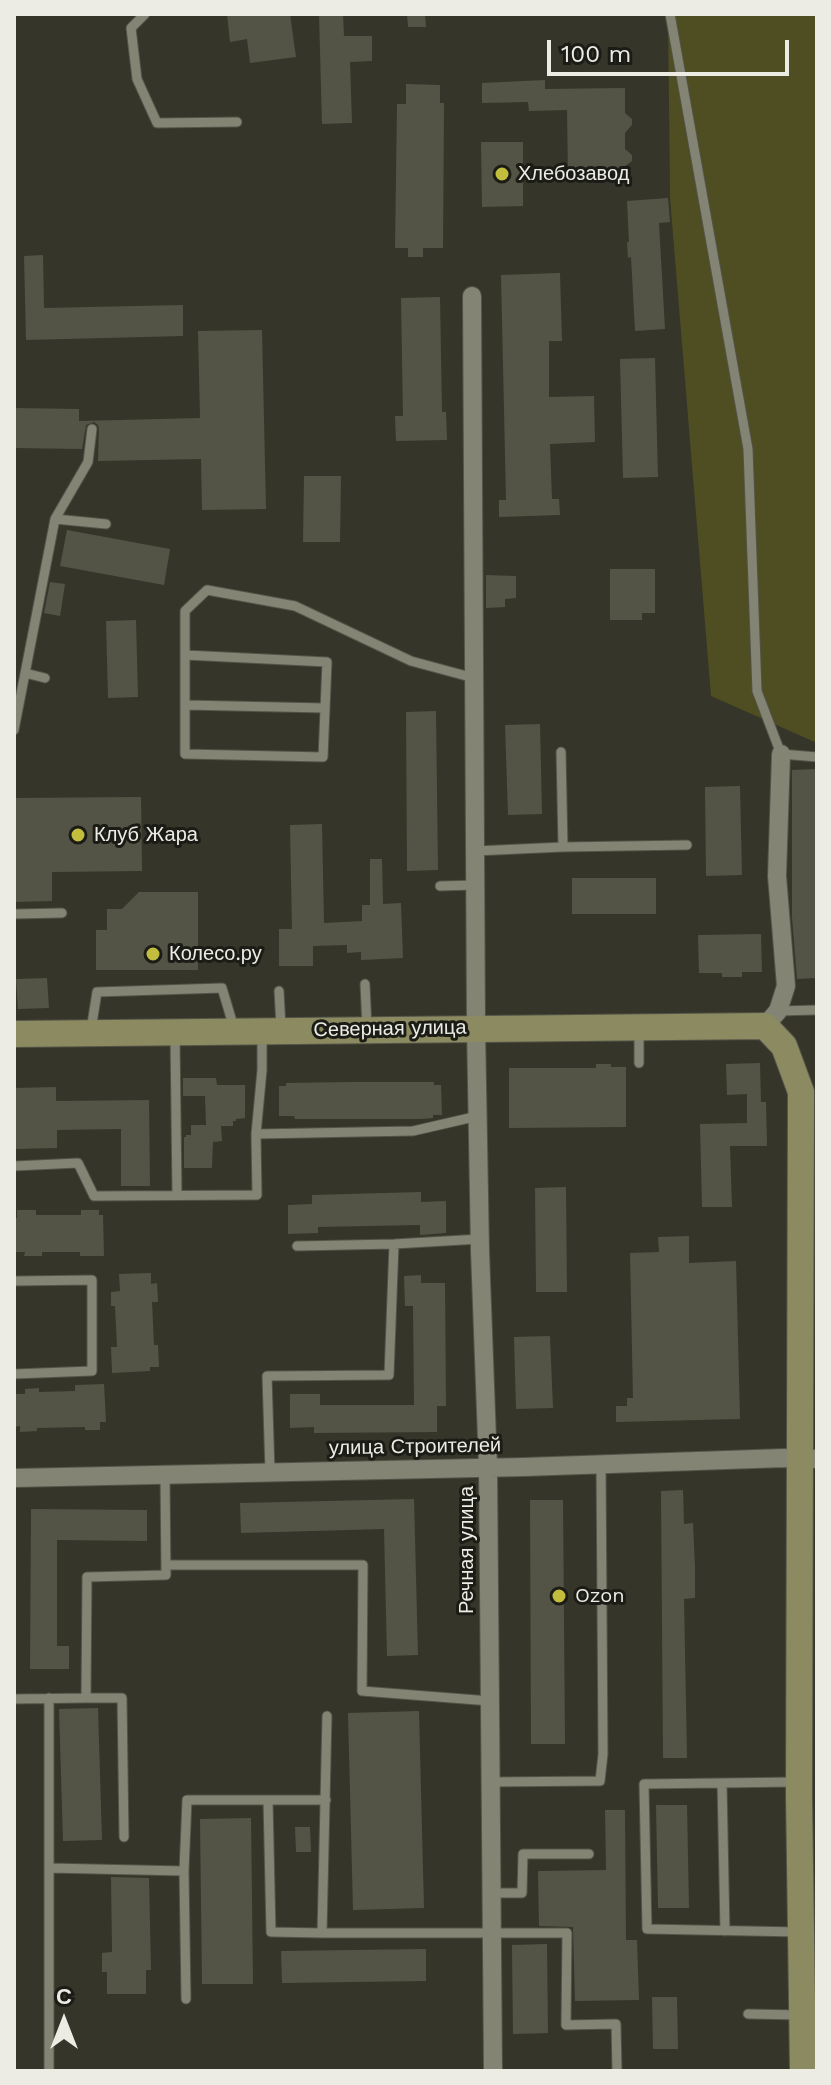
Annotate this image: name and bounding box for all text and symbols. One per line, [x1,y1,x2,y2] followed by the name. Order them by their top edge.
[551,24,793,74] scale bar
[561,40,631,68] text: 100 m
[518,162,629,186] place label: Хлебозавод
[493,165,511,183] marker: Хлебозавод
[94,823,198,847] place label: Клуб Жара
[69,826,87,844] marker: Клуб Жара
[169,942,262,966] place label: Колесо.ру
[144,945,162,963] marker: Колесо.ру
[313,1016,467,1042] street label: Северная улица
[329,1433,501,1461] street label: улица Строителей
[455,1486,479,1614] street label: Речная улица
[575,1584,625,1608] place label: Ozon
[550,1587,568,1605] marker: Ozon
[24,1981,104,2061] north arrow
[56,1984,72,2009] text: С

